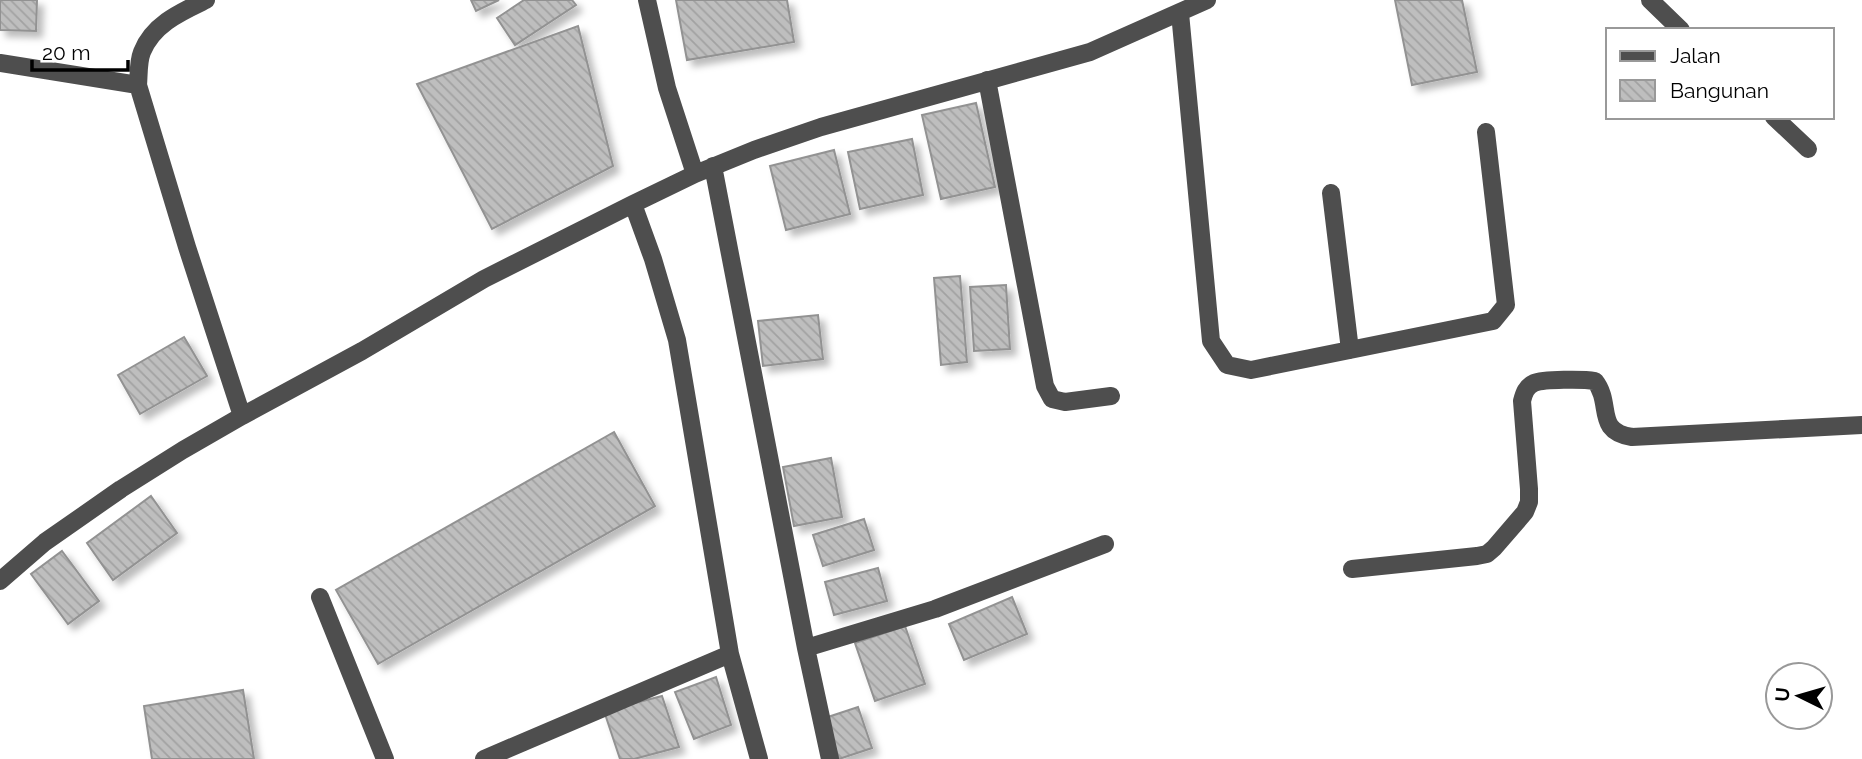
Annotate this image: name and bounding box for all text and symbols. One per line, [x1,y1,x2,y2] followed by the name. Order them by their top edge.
[32,28,128,72] scale bar
[1606,28,1834,119] legend
[42,40,90,65] text: 20 m
[1670,43,1721,68] text: Jalan
[1670,78,1769,103] text: Bangunan
[1764,661,1834,731] north arrow
[1770,686,1794,703] text: U

